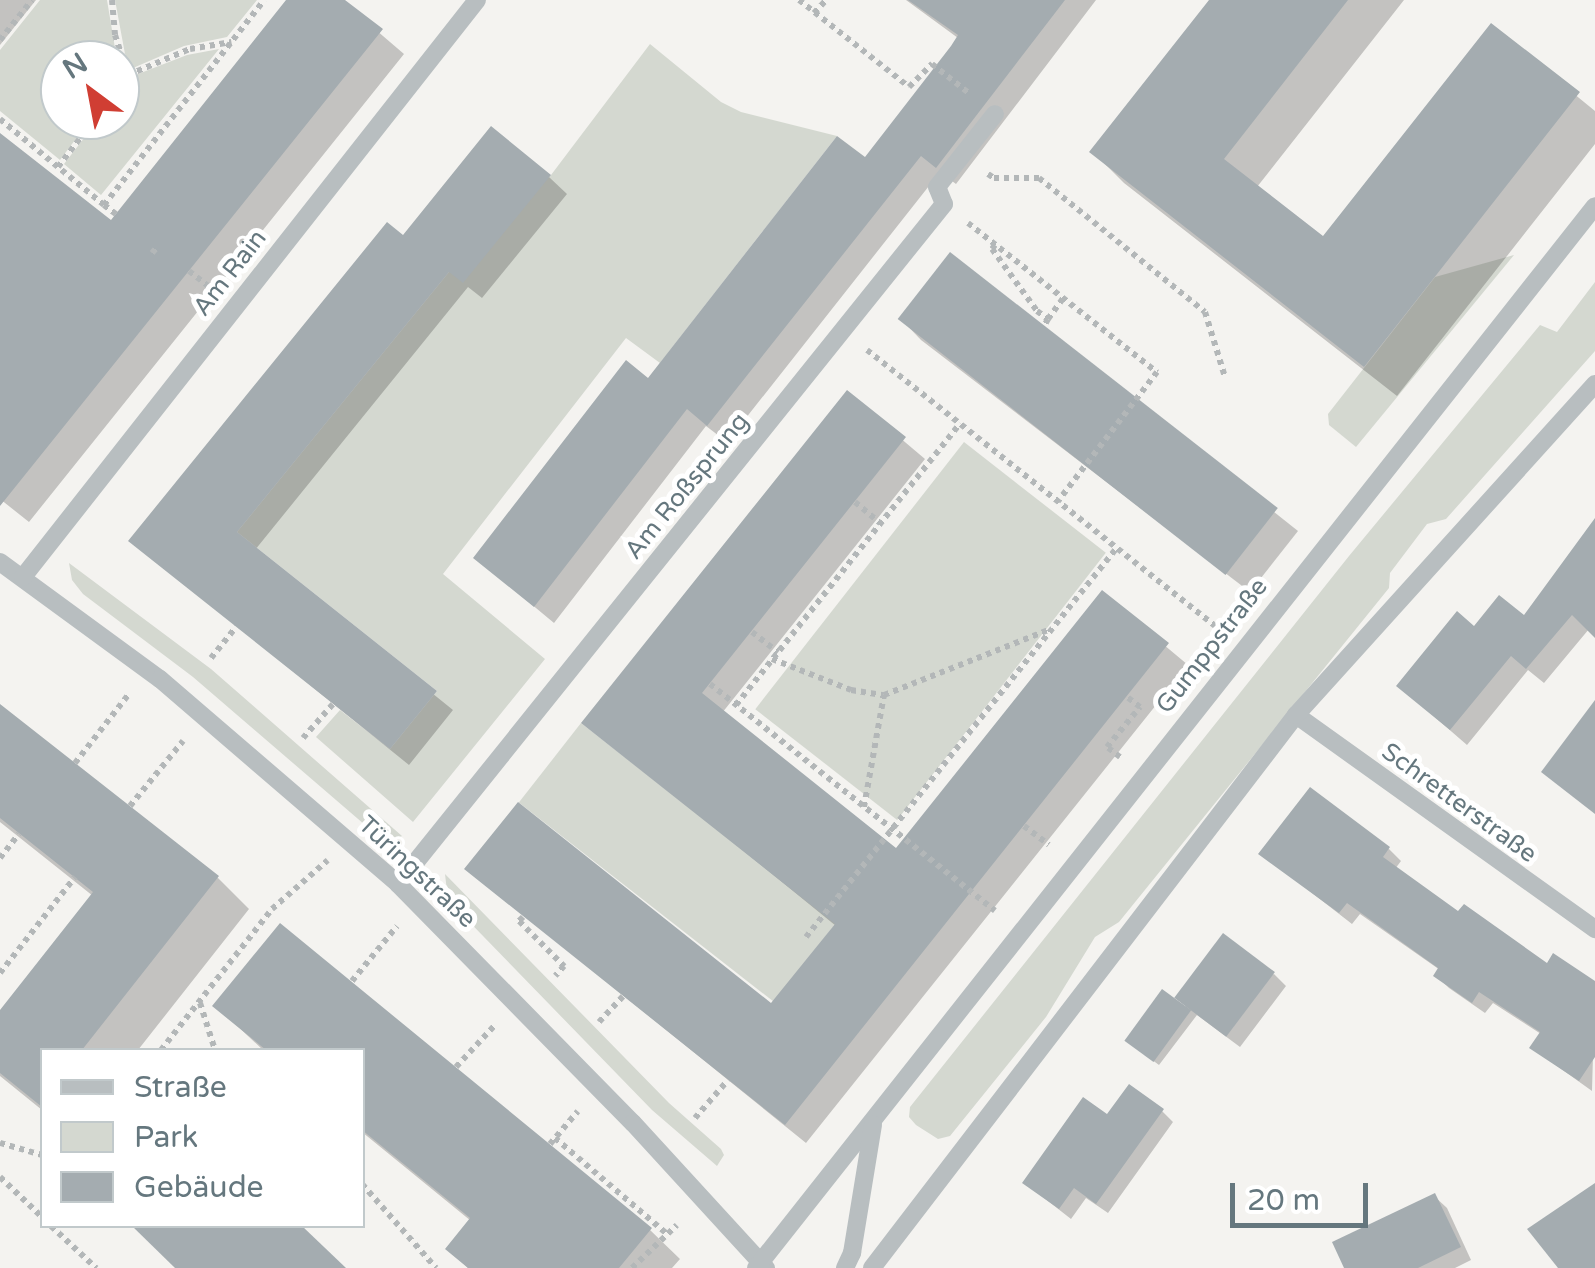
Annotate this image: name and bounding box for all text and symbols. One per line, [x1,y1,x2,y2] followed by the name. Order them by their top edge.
[40,40,140,140] north arrow
[57,46,94,87] text: N
[187,224,273,322] street label: Am Rain
[619,407,755,565] street label: Am Roßsprung
[1150,573,1274,719] street label: Gumppstraße
[1376,737,1542,869] street label: Schretterstraße
[352,810,482,934] street label: Türingstraße
[40,1048,365,1228] legend
[134,1069,227,1106] text: Straße
[134,1119,198,1156] text: Park
[1235,1163,1372,1225] scale bar
[134,1169,264,1206] text: Gebäude
[1247,1182,1320,1219] text: 20 m

